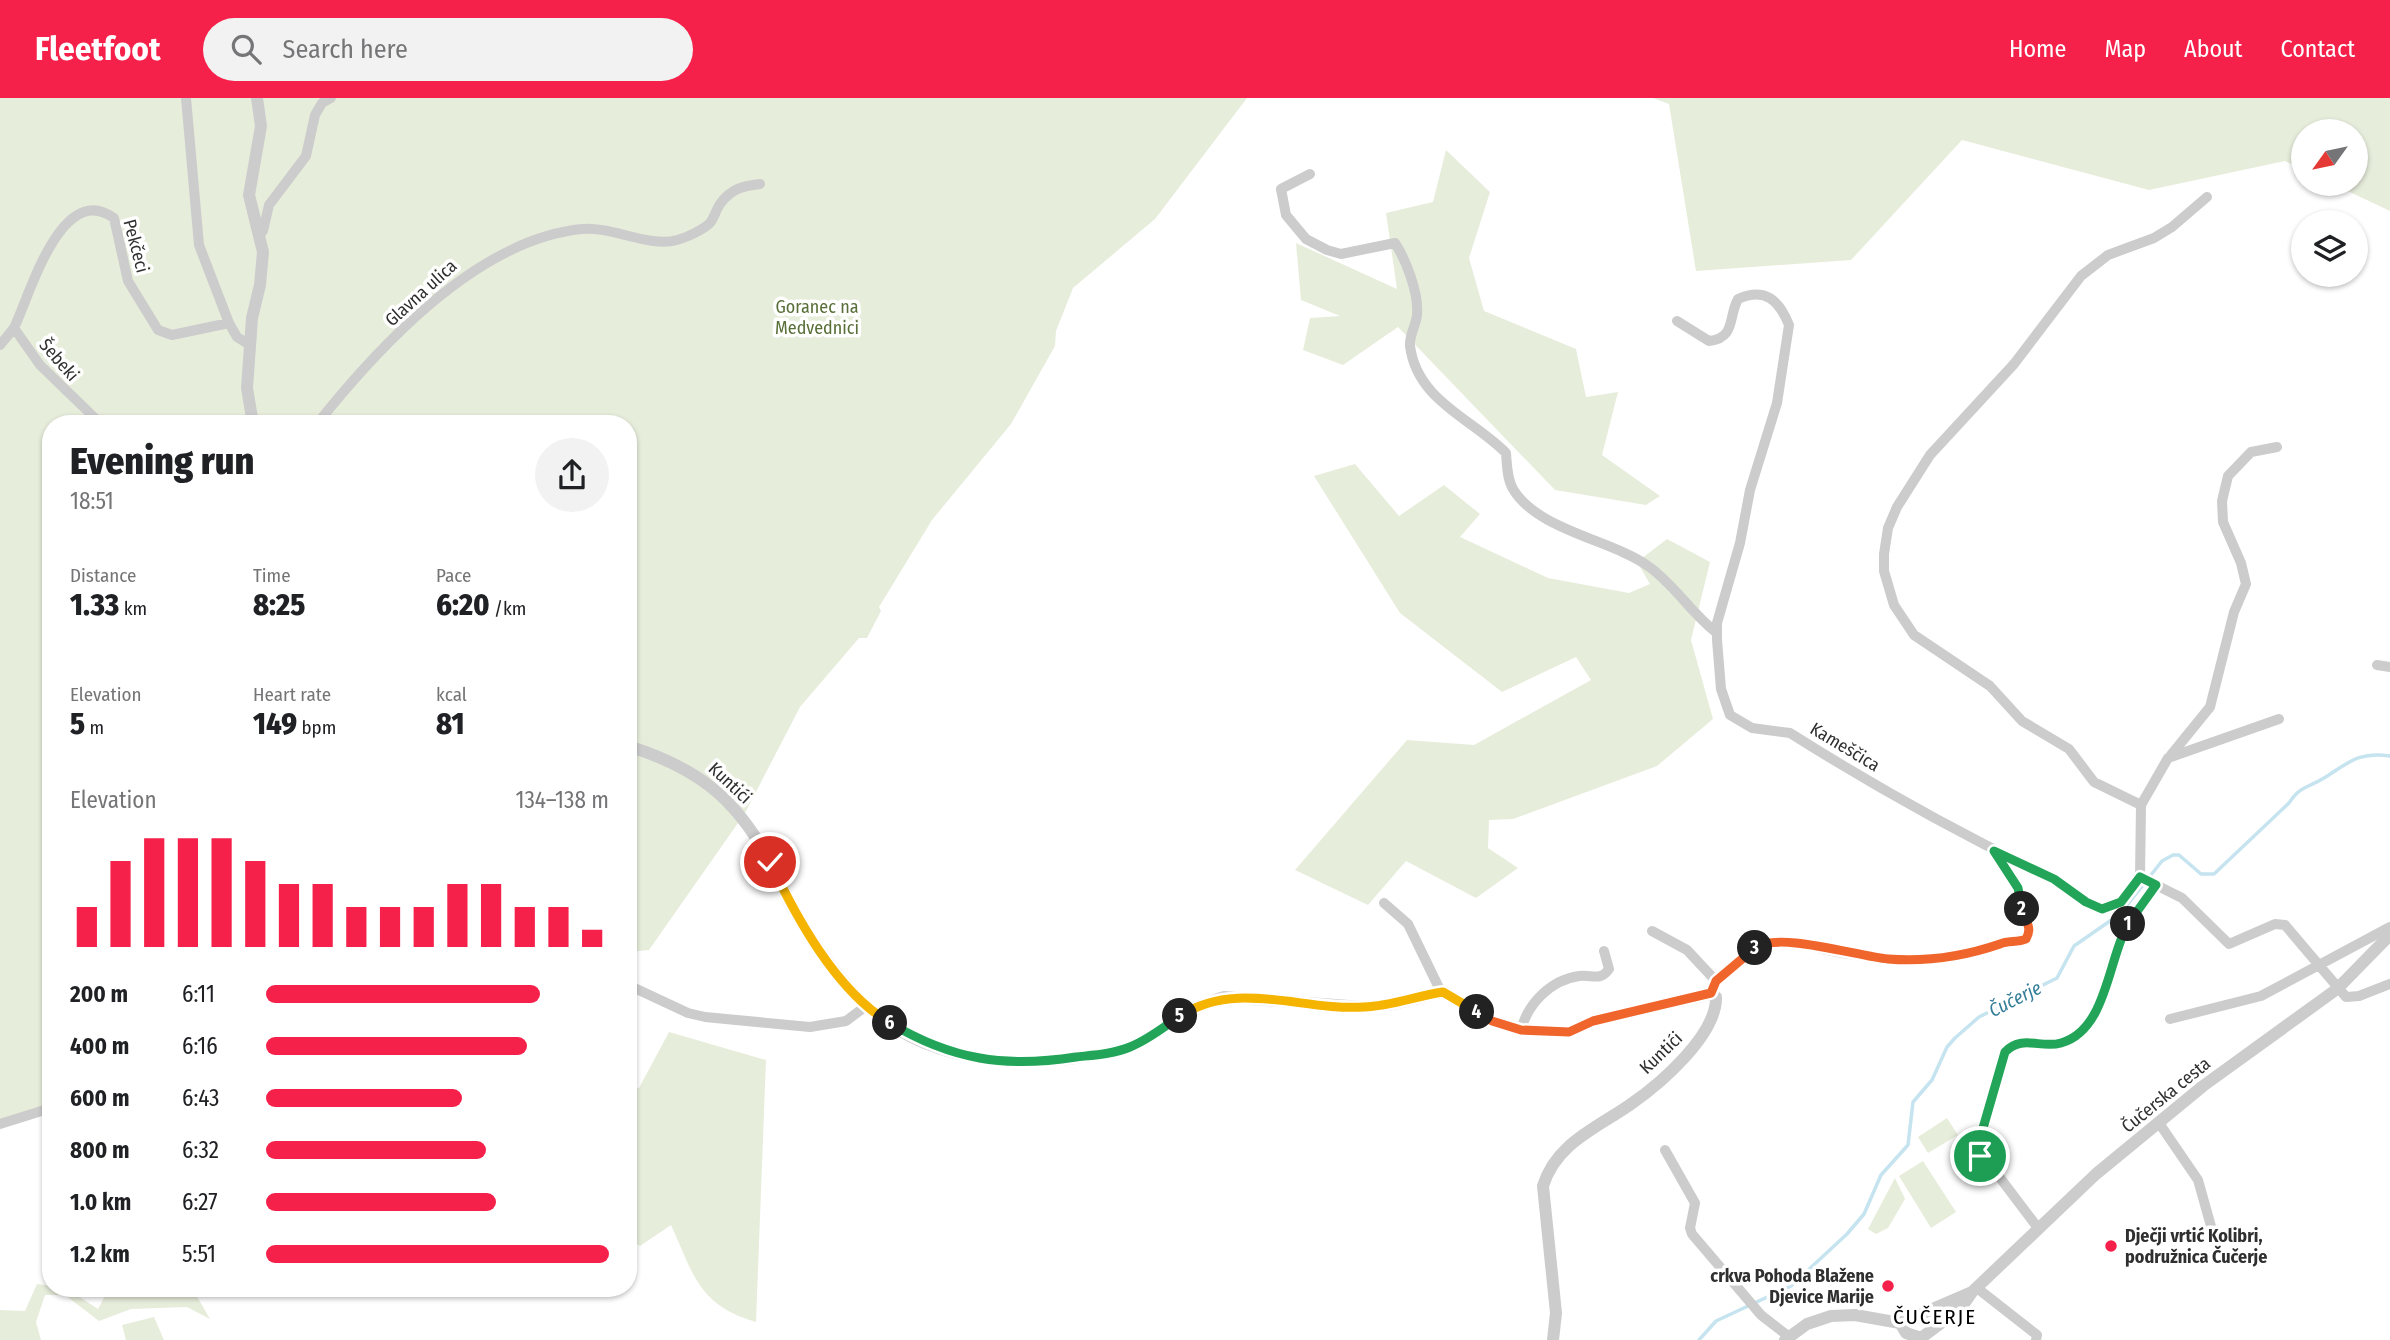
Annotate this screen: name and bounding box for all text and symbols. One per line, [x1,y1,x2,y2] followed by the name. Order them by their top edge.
[203,18,693,81] search box
[35,29,161,69] text: Fleetfoot
[227,30,265,68] icon: search
[283,34,408,65] text: Search here
[2009,35,2066,63] text: Home
[2104,35,2146,63] text: Map
[2184,35,2242,63] text: About
[2280,35,2355,63] text: Contact
[2291,119,2368,196] north arrow
[2291,119,2368,287] map controls
[2291,210,2368,287] button: layers
[118,217,154,275] street label: Pekčeci
[381,255,462,331] street label: Glavna ulica
[775,296,859,339] park label: Goranec na Medvednici
[35,334,83,386] street label: Šebeki
[70,438,254,484] text: Evening run
[535,438,609,512] button: share
[70,487,114,515] text: 18:51
[70,564,137,587] text: Distance
[253,564,291,587] text: Time
[436,564,471,587] text: Pace
[70,587,119,623] text: 1.33
[253,587,305,623] text: 8:25
[436,587,490,623] text: 6:20
[119,597,147,620] text: km
[490,597,526,620] text: /km
[70,683,142,706] text: Elevation
[253,683,331,706] text: Heart rate
[436,683,467,706] text: kcal
[70,706,85,742] text: 5
[253,706,297,742] text: 149
[436,706,464,742] text: 81
[85,716,104,739] text: m
[297,716,336,739] text: bpm
[1806,718,1884,776] street label: Kameščica
[704,758,756,808] street label: Kuntići
[70,786,157,814] text: Elevation
[515,786,609,814] text: 134–138 m
[740,832,800,892] pin
[751,843,789,881] icon: check
[2004,892,2039,926] pin: 2
[2017,897,2026,920] text: 2
[2110,906,2146,942] pin: 1
[2123,912,2132,935] text: 1
[1738,930,1772,966] pin: 3
[1750,936,1759,959] text: 3
[1985,976,2045,1022] water label: Čučerje
[70,980,128,1008] text: 200 m
[182,980,215,1008] text: 6:11
[1460,995,1494,1030] pin: 4
[1162,998,1198,1034] pin: 5
[1472,1000,1481,1023] text: 4
[1175,1004,1184,1027] text: 5
[872,1006,908,1040] pin: 6
[885,1011,894,1034] text: 6
[1635,1027,1687,1079] street label: Kuntići
[70,1032,129,1060] text: 400 m
[182,1032,218,1060] text: 6:16
[2117,1052,2215,1138] street label: Čučerska cesta
[70,1084,129,1112] text: 600 m
[182,1084,219,1112] text: 6:43
[1950,1126,2010,1186] pin
[70,1136,130,1164] text: 800 m
[182,1136,219,1164] text: 6:32
[1961,1137,1999,1175] icon: arrive
[70,1188,131,1216] text: 1.0 km
[182,1188,218,1216] text: 6:27
[2125,1225,2267,1268] place label: Dječji vrtić Kolibri, podružnica Čučerje
[2103,1238,2119,1254] marker: Dječji vrtić Kolibri, podružnica Čučerje
[70,1240,130,1268] text: 1.2 km
[182,1240,216,1268] text: 5:51
[1710,1265,1874,1308] place label: crkva Pohoda Blažene Djevice Marije
[1880,1278,1896,1294] marker: crkva Pohoda Blažene Djevice Marije
[1893,1304,1977,1330] district label: ČUČERJE

